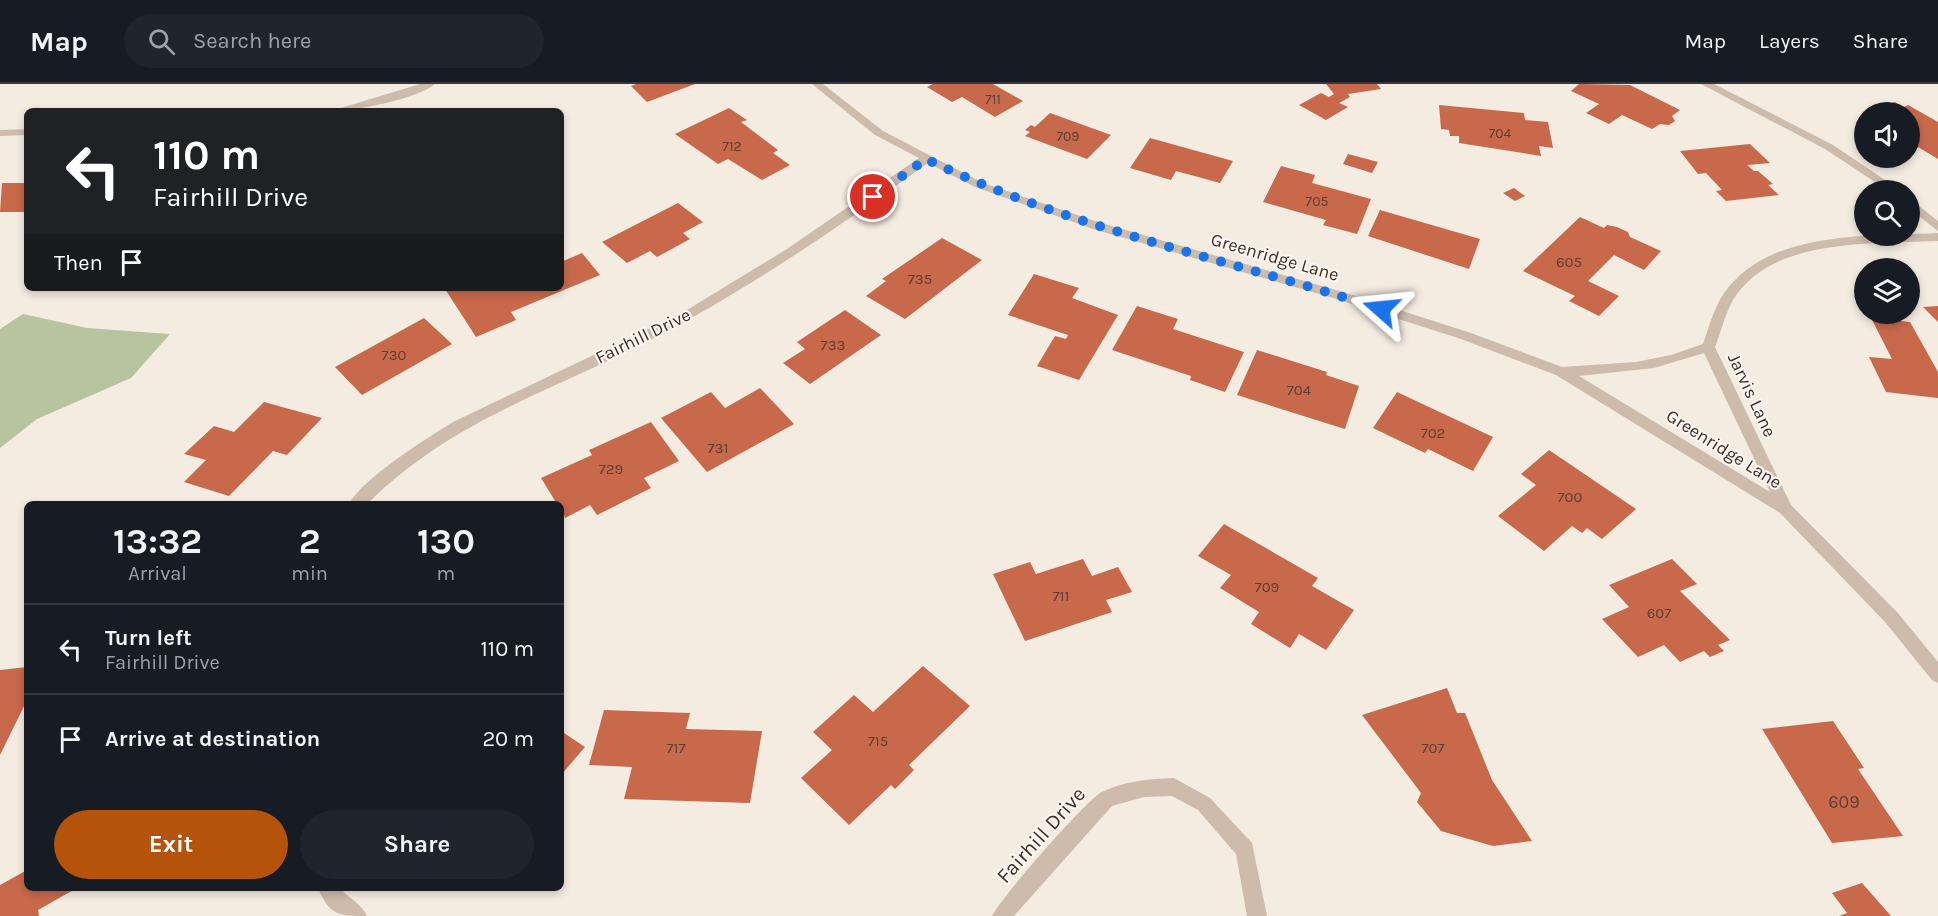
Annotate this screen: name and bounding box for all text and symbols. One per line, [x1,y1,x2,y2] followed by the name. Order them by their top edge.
[124,14,544,68] search box
[30,25,88,58] text: Map
[145,25,178,58] icon: search
[193,28,311,54] text: Search here
[1684,29,1726,53] text: Map
[1759,29,1820,53] text: Layers
[1853,29,1908,53] text: Share
[985,91,1001,108] house number: 711
[1854,102,1920,324] map controls
[1854,102,1920,168] button: sound
[1489,125,1512,142] house number: 704
[1056,128,1080,145] house number: 709
[153,130,260,180] text: 110 m
[54,132,132,210] icon: left
[722,138,742,155] house number: 712
[847,171,898,222] pin
[856,180,889,213] icon: arrive
[1854,180,1920,246] button: search
[153,181,308,213] text: Fairhill Drive
[1306,193,1328,210] house number: 705
[1208,228,1342,286] street label: Greenridge Lane
[115,246,148,279] icon: arrive
[54,250,103,276] text: Then
[1556,253,1582,271] house number: 605
[1854,258,1920,324] button: layers
[908,270,932,288] house number: 735
[1349,277,1413,341] position arrow
[592,303,694,369] street label: Fairhill Drive
[821,336,845,354] house number: 733
[382,346,406,364] house number: 730
[1723,349,1781,441] street label: Jarvis Lane
[1287,381,1312,399] house number: 704
[1662,405,1786,493] street label: Greenridge Lane
[1421,424,1445,442] house number: 702
[708,439,728,457] house number: 731
[599,460,623,478] house number: 729
[1558,488,1583,506] house number: 700
[113,520,202,562] text: 13:32
[299,520,320,562] text: 2
[417,520,475,562] text: 130
[128,562,187,585] text: Arrival
[291,562,328,585] text: min
[437,562,455,585] text: m
[1255,578,1279,596] house number: 709
[1053,587,1069,605] house number: 711
[1647,604,1671,622] house number: 607
[105,625,192,651] text: Turn left
[54,633,87,666] icon: left
[481,636,534,662] text: 110 m
[105,651,220,674] text: Fairhill Drive
[54,723,87,756] icon: arrive
[105,726,320,752] text: Arrive at destination
[482,726,534,752] text: 20 m
[868,732,888,750] house number: 715
[666,739,686,757] house number: 717
[1422,739,1445,757] house number: 707
[992,782,1090,888] street label: Fairhill Drive
[1828,791,1860,813] house number: 609
[54,810,288,879] button: Exit
[300,810,534,879] button: Share

